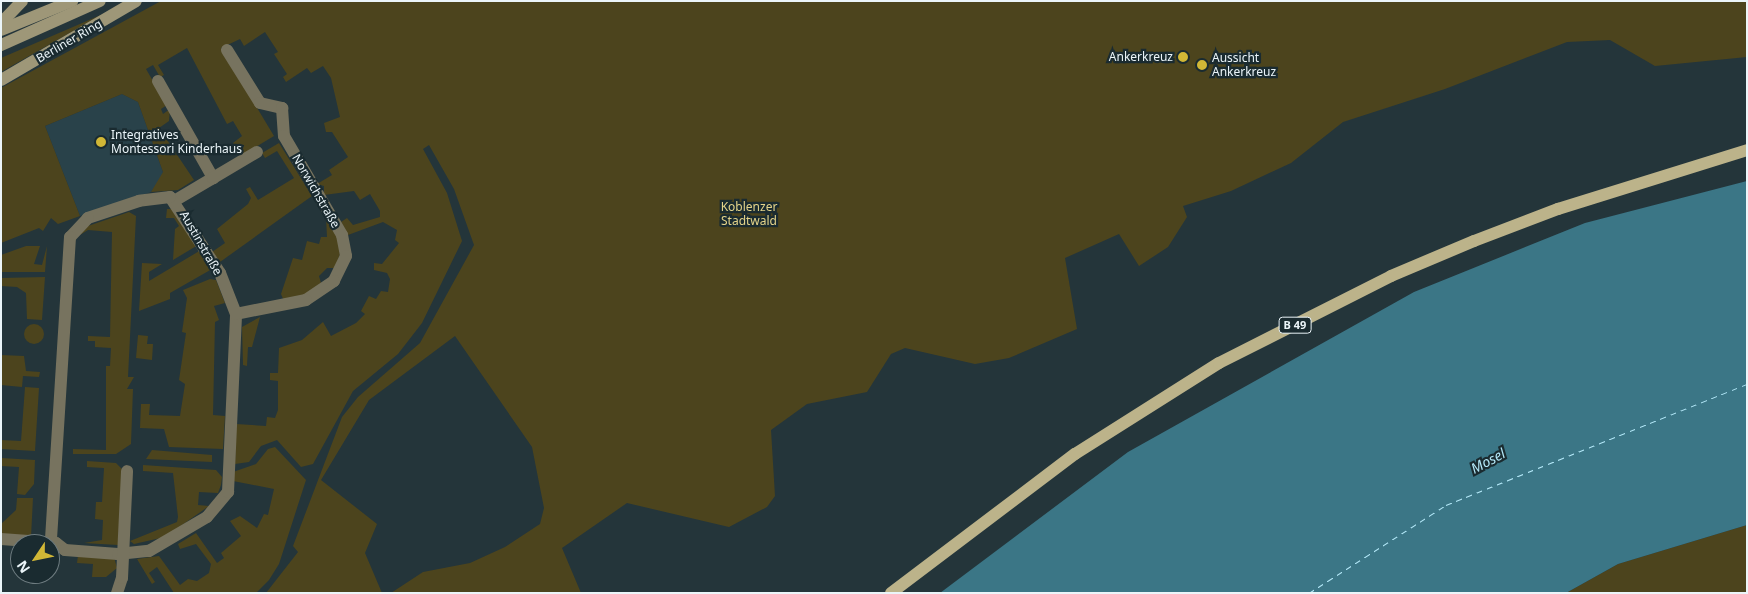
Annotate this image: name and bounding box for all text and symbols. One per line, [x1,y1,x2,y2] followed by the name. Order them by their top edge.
[34,16,104,66] street label: Berliner Ring
[1109,50,1173,64] place label: Ankerkreuz
[1177,51,1189,63] marker: Ankerkreuz
[1212,51,1276,79] place label: Aussicht Ankerkreuz
[1196,59,1208,71] marker: Aussicht Ankerkreuz
[111,128,242,156] place label: Integratives Montessori Kinderhaus
[95,136,107,148] marker: Integratives Montessori Kinderhaus
[289,151,343,231] street label: Norwichstraße
[721,200,777,228] park label: Koblenzer Stadtwald
[177,208,225,278] street label: Austinstraße
[1278,316,1312,334] road number: B 49
[1468,445,1508,477] water label: Mosel
[10,534,60,584] north arrow
[12,557,34,577] text: N

